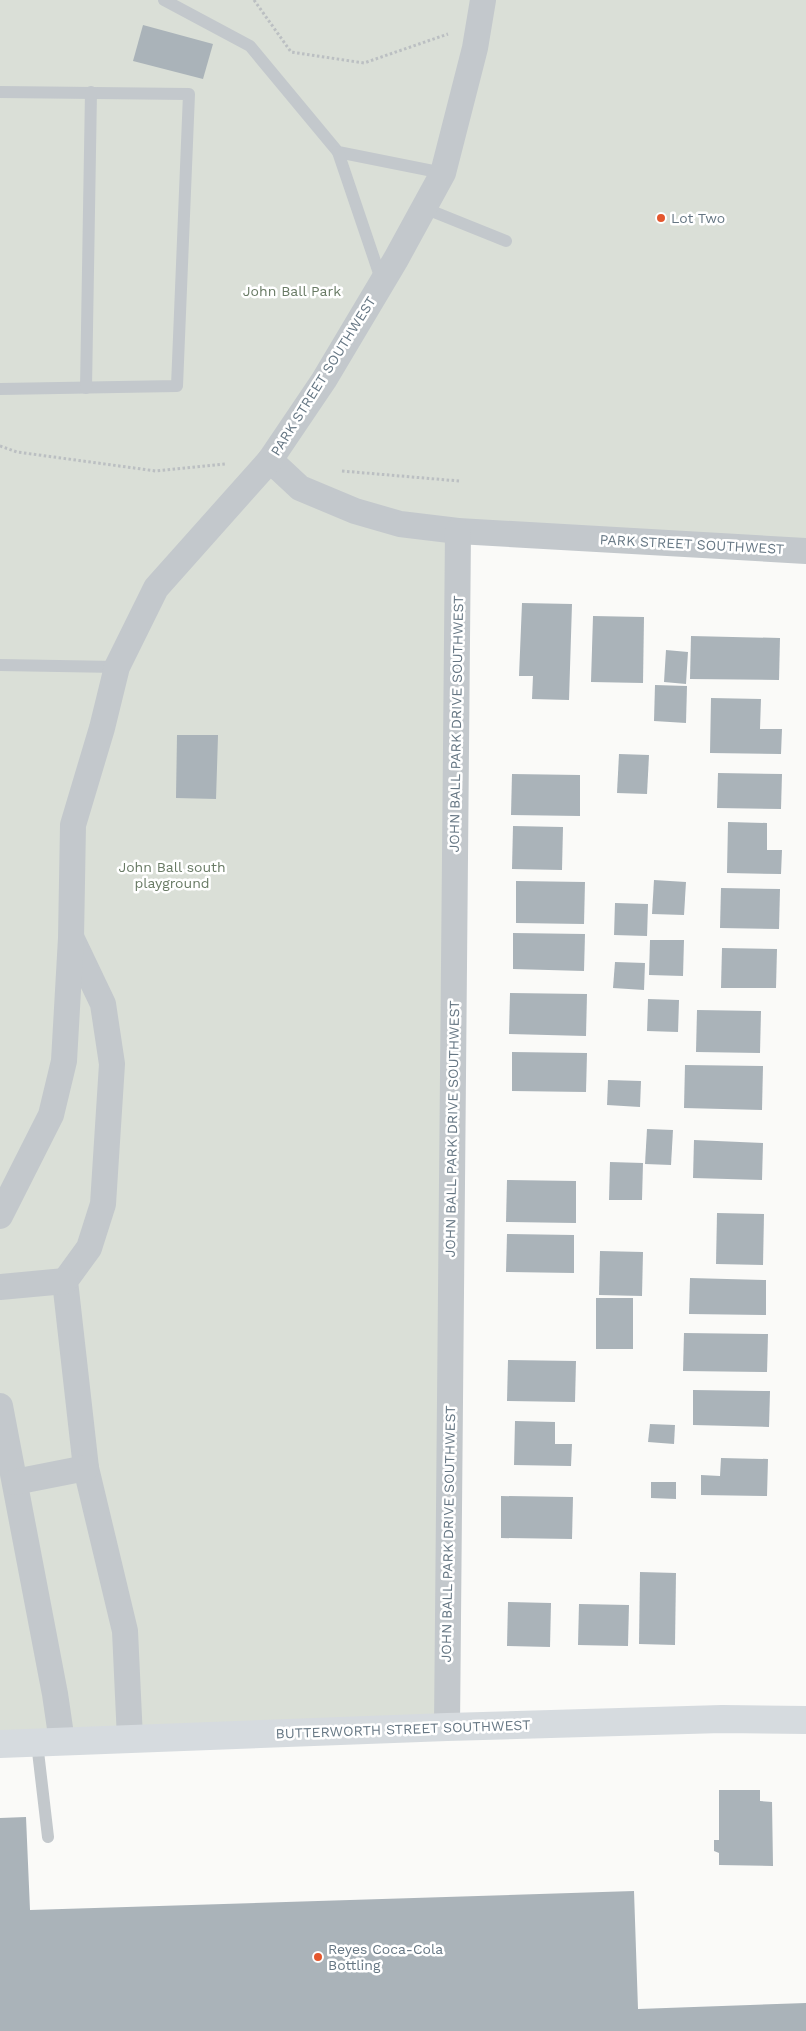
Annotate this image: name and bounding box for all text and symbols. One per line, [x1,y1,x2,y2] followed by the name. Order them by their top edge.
[671,210,725,226] place label: Lot Two
[655,212,667,224] marker: Lot Two
[243,283,341,299] park label: John Ball Park
[267,293,379,459] street label: PARK STREET SOUTHWEST
[599,531,785,557] street label: PARK STREET SOUTHWEST
[446,595,466,853] street label: JOHN BALL PARK DRIVE SOUTHWEST
[118,859,226,891] park label: John Ball south playground
[442,1000,462,1258] street label: JOHN BALL PARK DRIVE SOUTHWEST
[438,1405,458,1663] street label: JOHN BALL PARK DRIVE SOUTHWEST
[275,1717,531,1741] street label: BUTTERWORTH STREET SOUTHWEST
[328,1941,443,1973] place label: Reyes Coca-Cola Bottling
[312,1951,324,1963] marker: Reyes Coca-Cola Bottling

